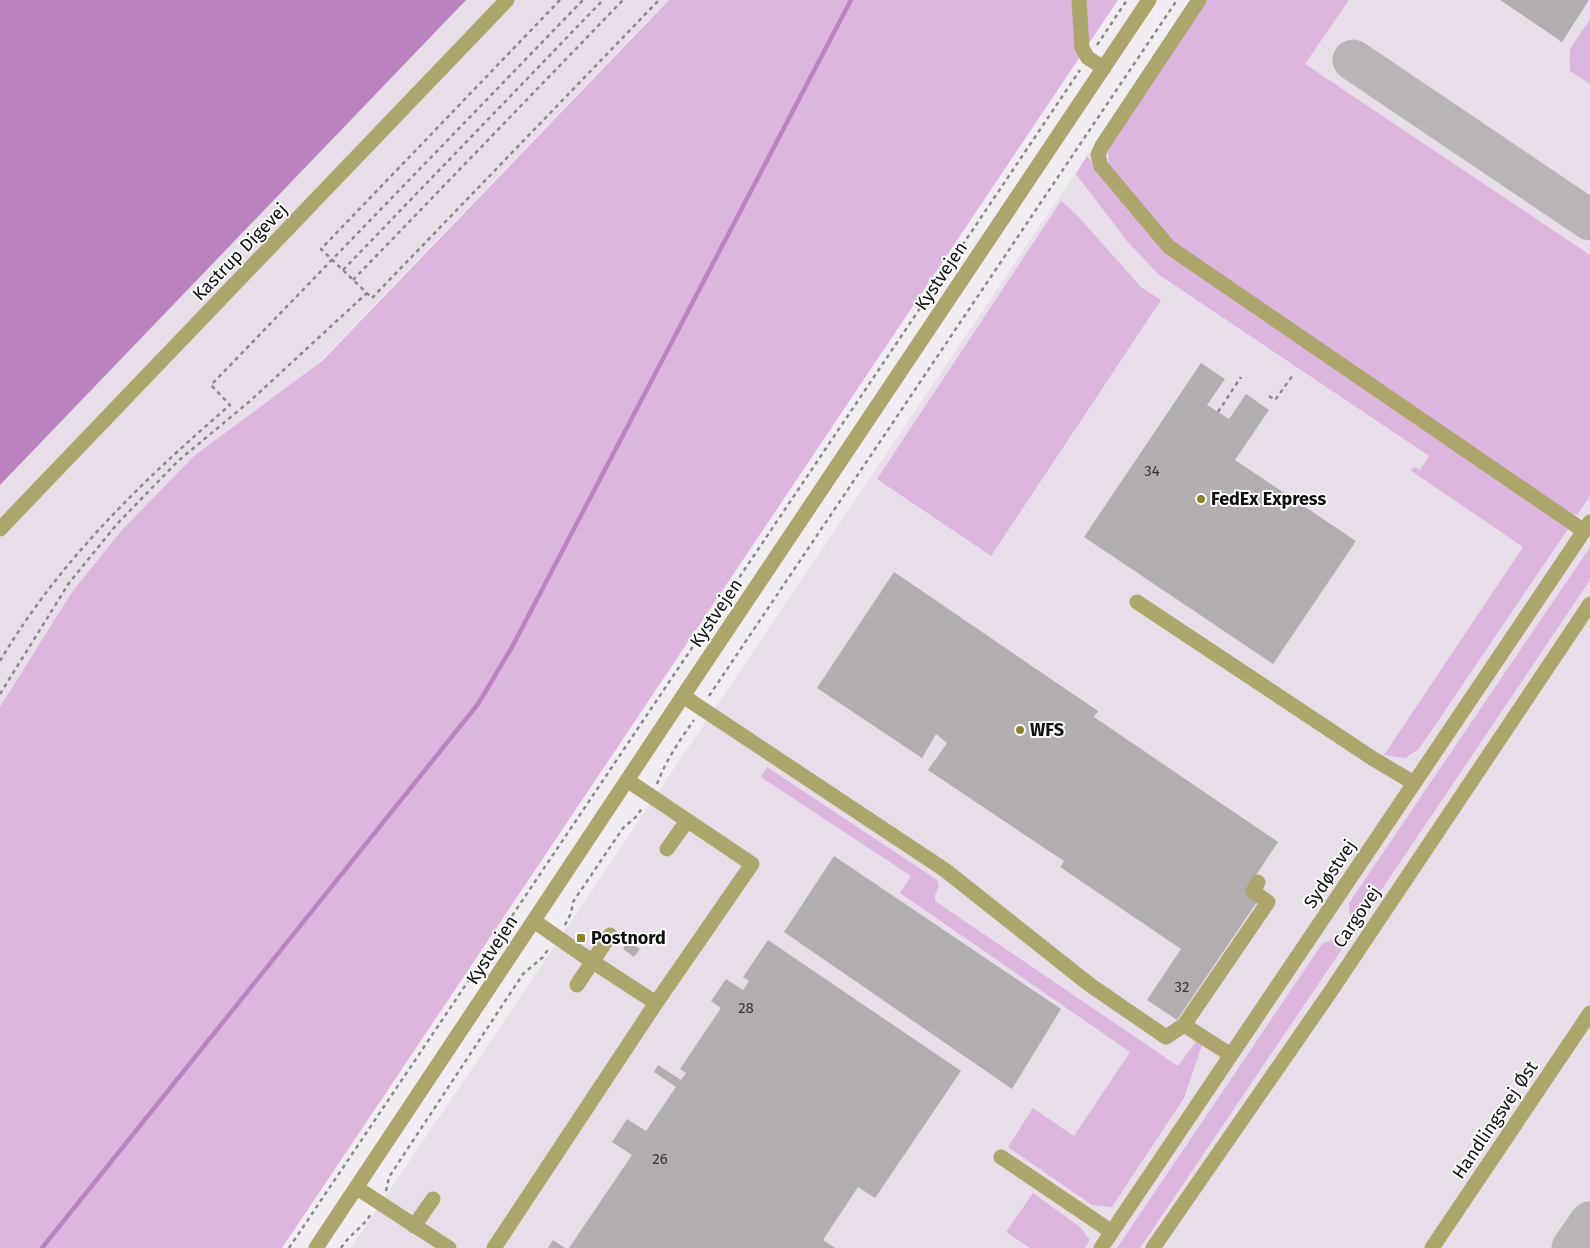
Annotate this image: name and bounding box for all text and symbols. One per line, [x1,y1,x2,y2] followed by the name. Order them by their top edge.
[188,199,292,305] street label: Kastrup Digevej
[910,238,972,314] street label: Kystvejen
[1144,462,1160,480] house number: 34
[1211,488,1326,510] place label: FedEx Express
[1195,493,1207,505] marker: FedEx Express
[685,575,747,651] street label: Kystvejen
[1030,719,1064,741] place label: WFS
[1014,724,1026,736] marker: WFS
[1299,835,1361,913] street label: Sydøstvej
[1328,882,1386,952] street label: Cargovej
[462,911,522,989] street label: Kystvejen
[591,927,666,949] place label: Postnord
[575,932,587,944] marker: Postnord
[1175,978,1189,996] house number: 32
[738,999,754,1017] house number: 28
[1447,1057,1543,1183] street label: Handlingsvej Øst
[652,1150,668,1168] house number: 26

